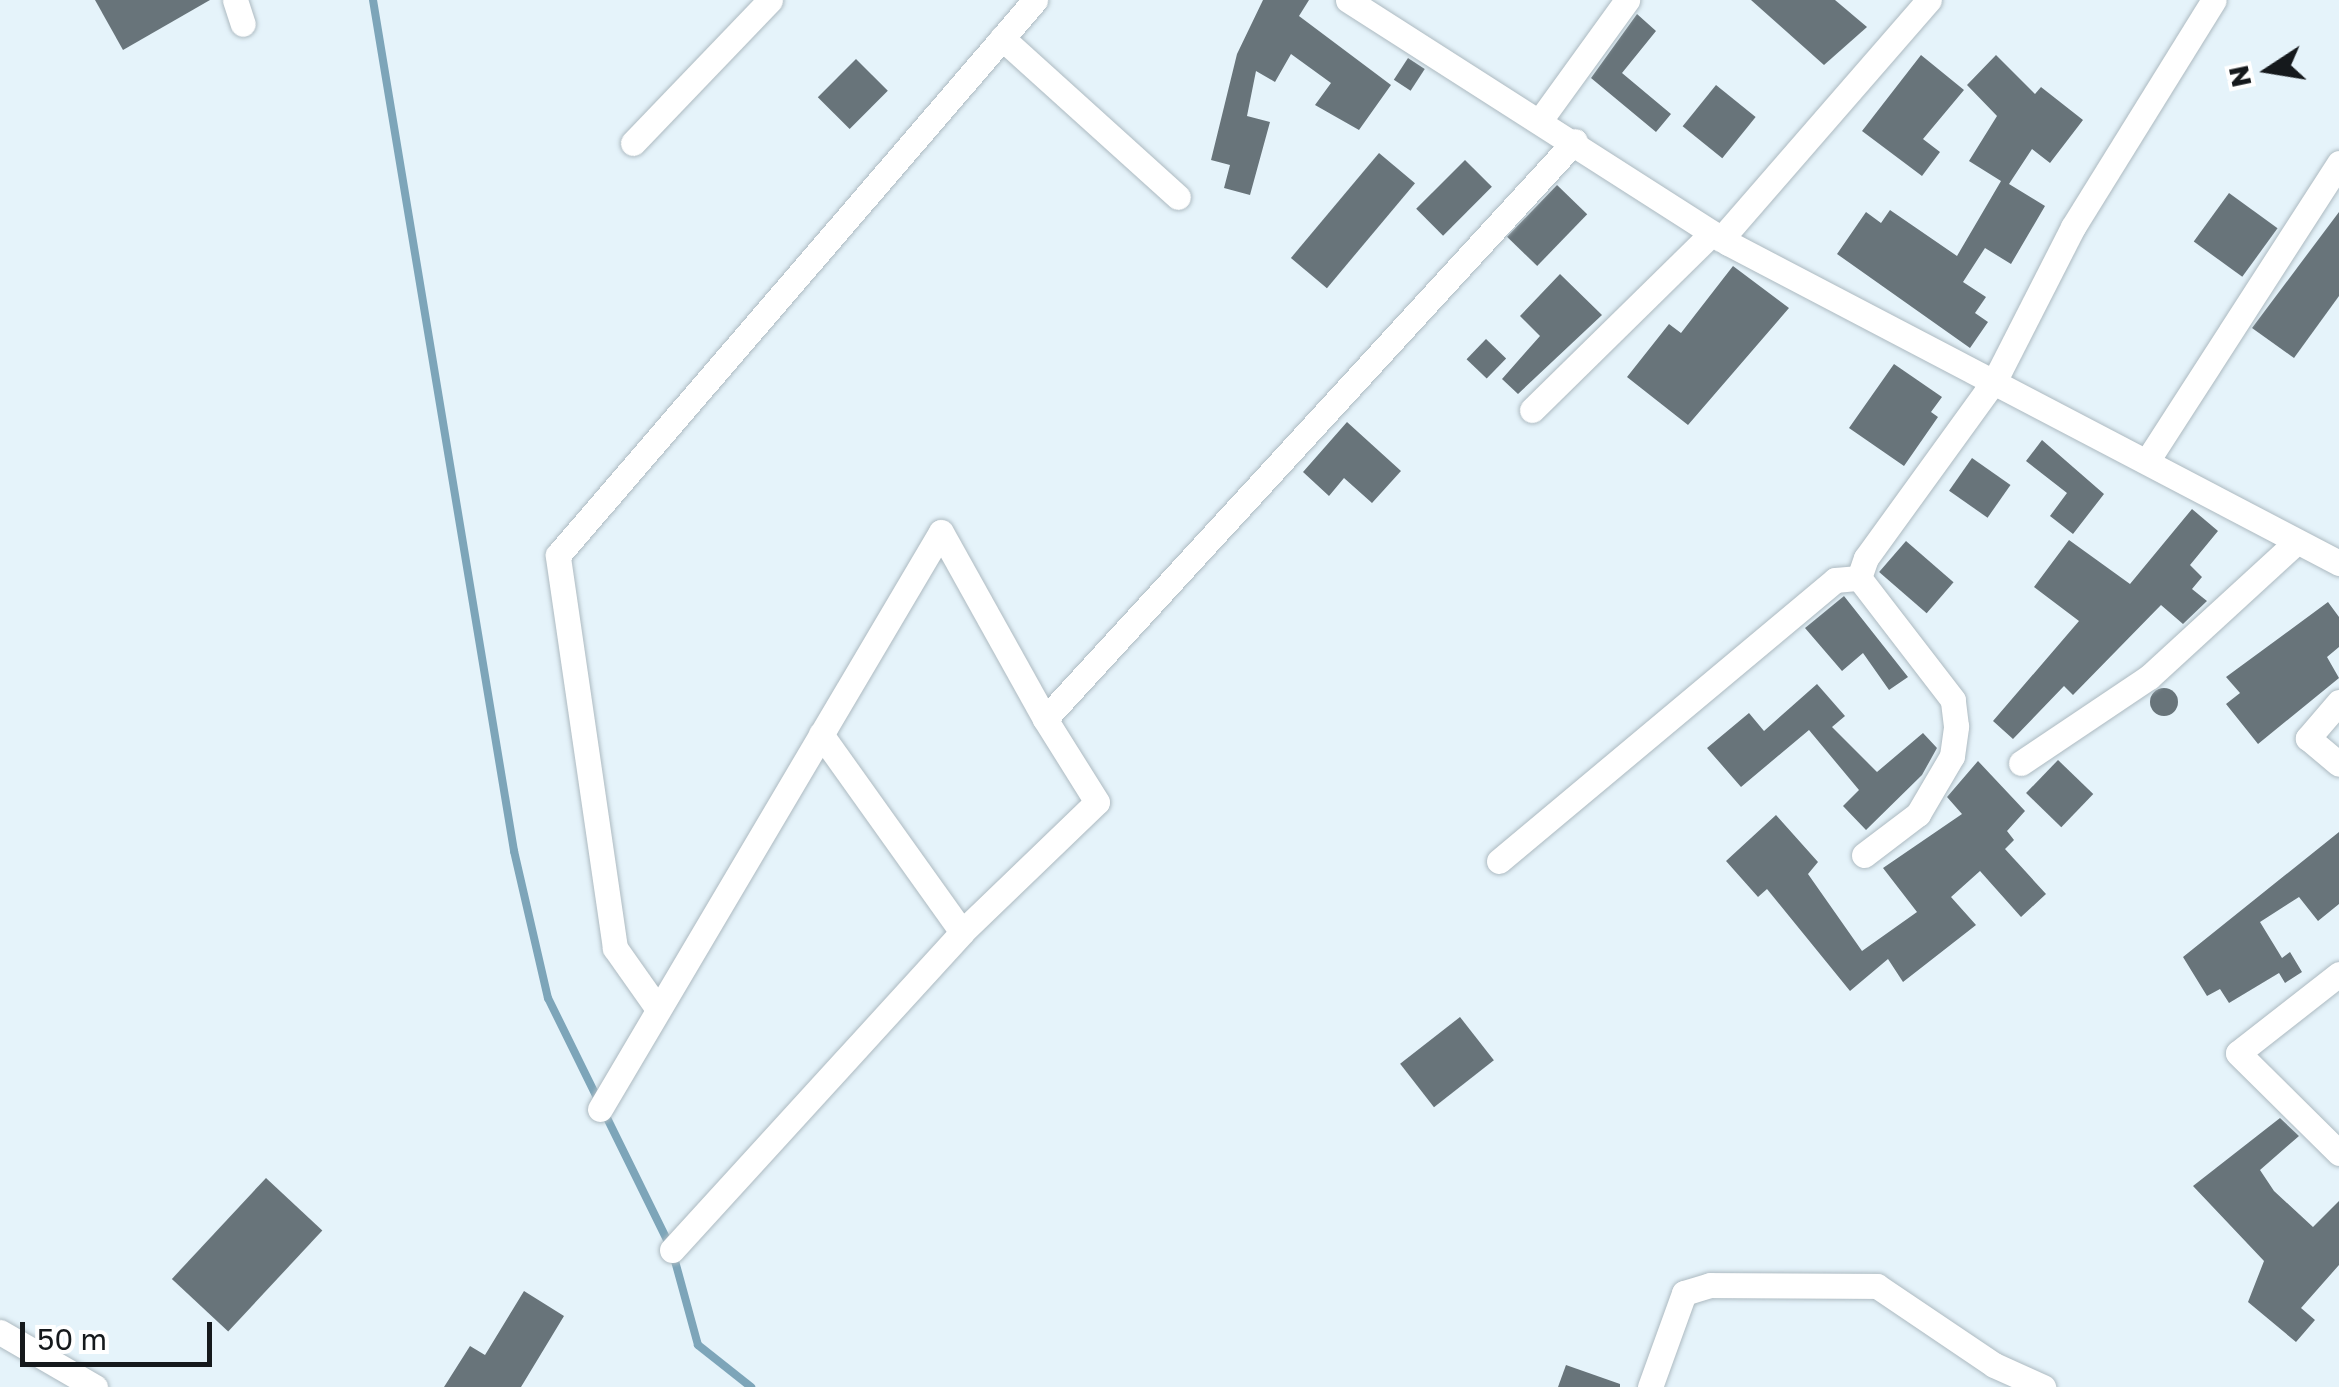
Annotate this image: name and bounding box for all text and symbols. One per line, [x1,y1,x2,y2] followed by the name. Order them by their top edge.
[2219,20,2319,120] north arrow
[2221,63,2258,90] text: N
[25,1302,218,1364] scale bar
[37,1321,107,1357] text: 50 m

